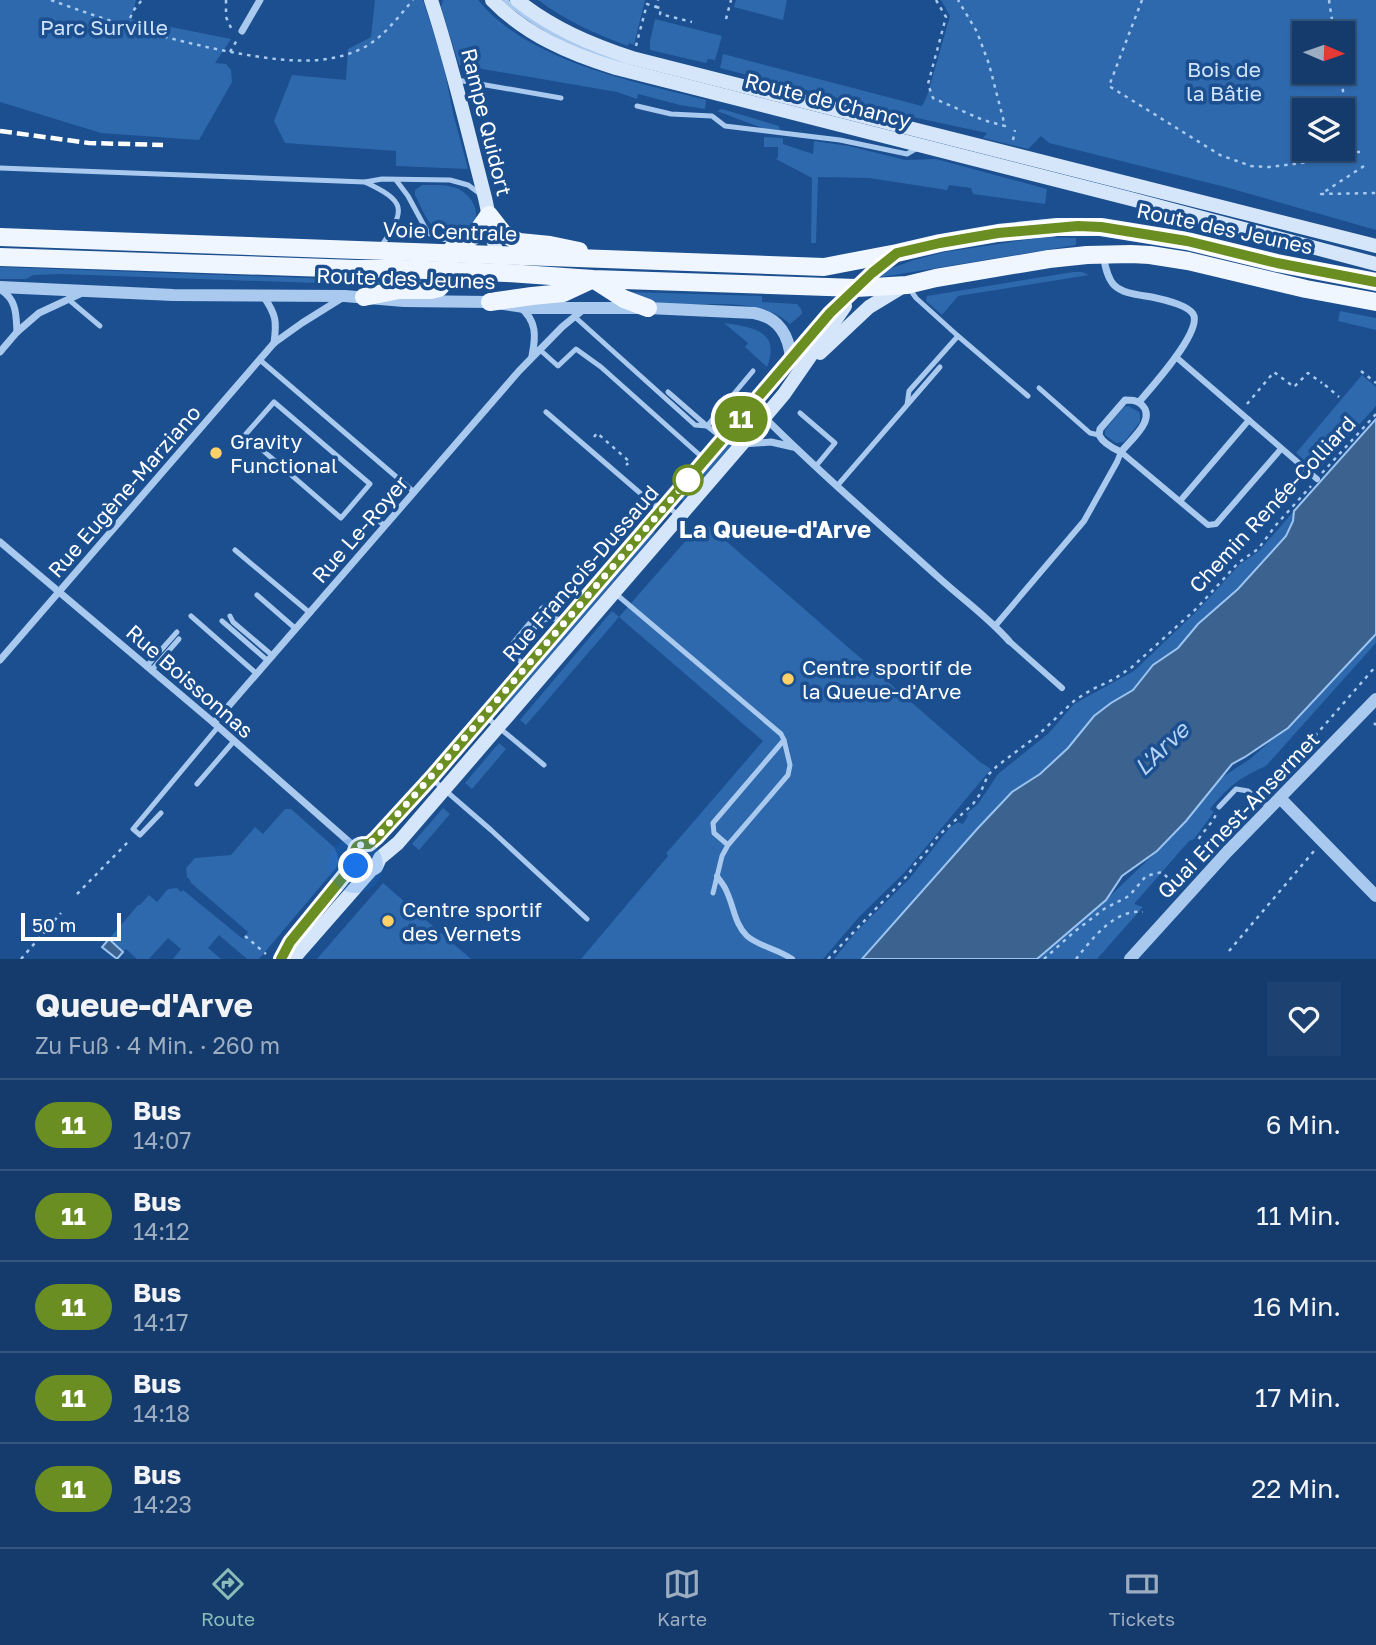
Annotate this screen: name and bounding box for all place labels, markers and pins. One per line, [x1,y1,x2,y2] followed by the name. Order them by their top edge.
[230,428,338,478] place label: Gravity Functional
[208,445,224,461] marker: Gravity Functional
[673,465,703,495] unlabelled marker
[802,654,972,704] place label: Centre sportif de la Queue-d'Arve
[780,671,796,687] marker: Centre sportif de la Queue-d'Arve
[402,896,542,946] place label: Centre sportif des Vernets
[380,913,396,929] marker: Centre sportif des Vernets

